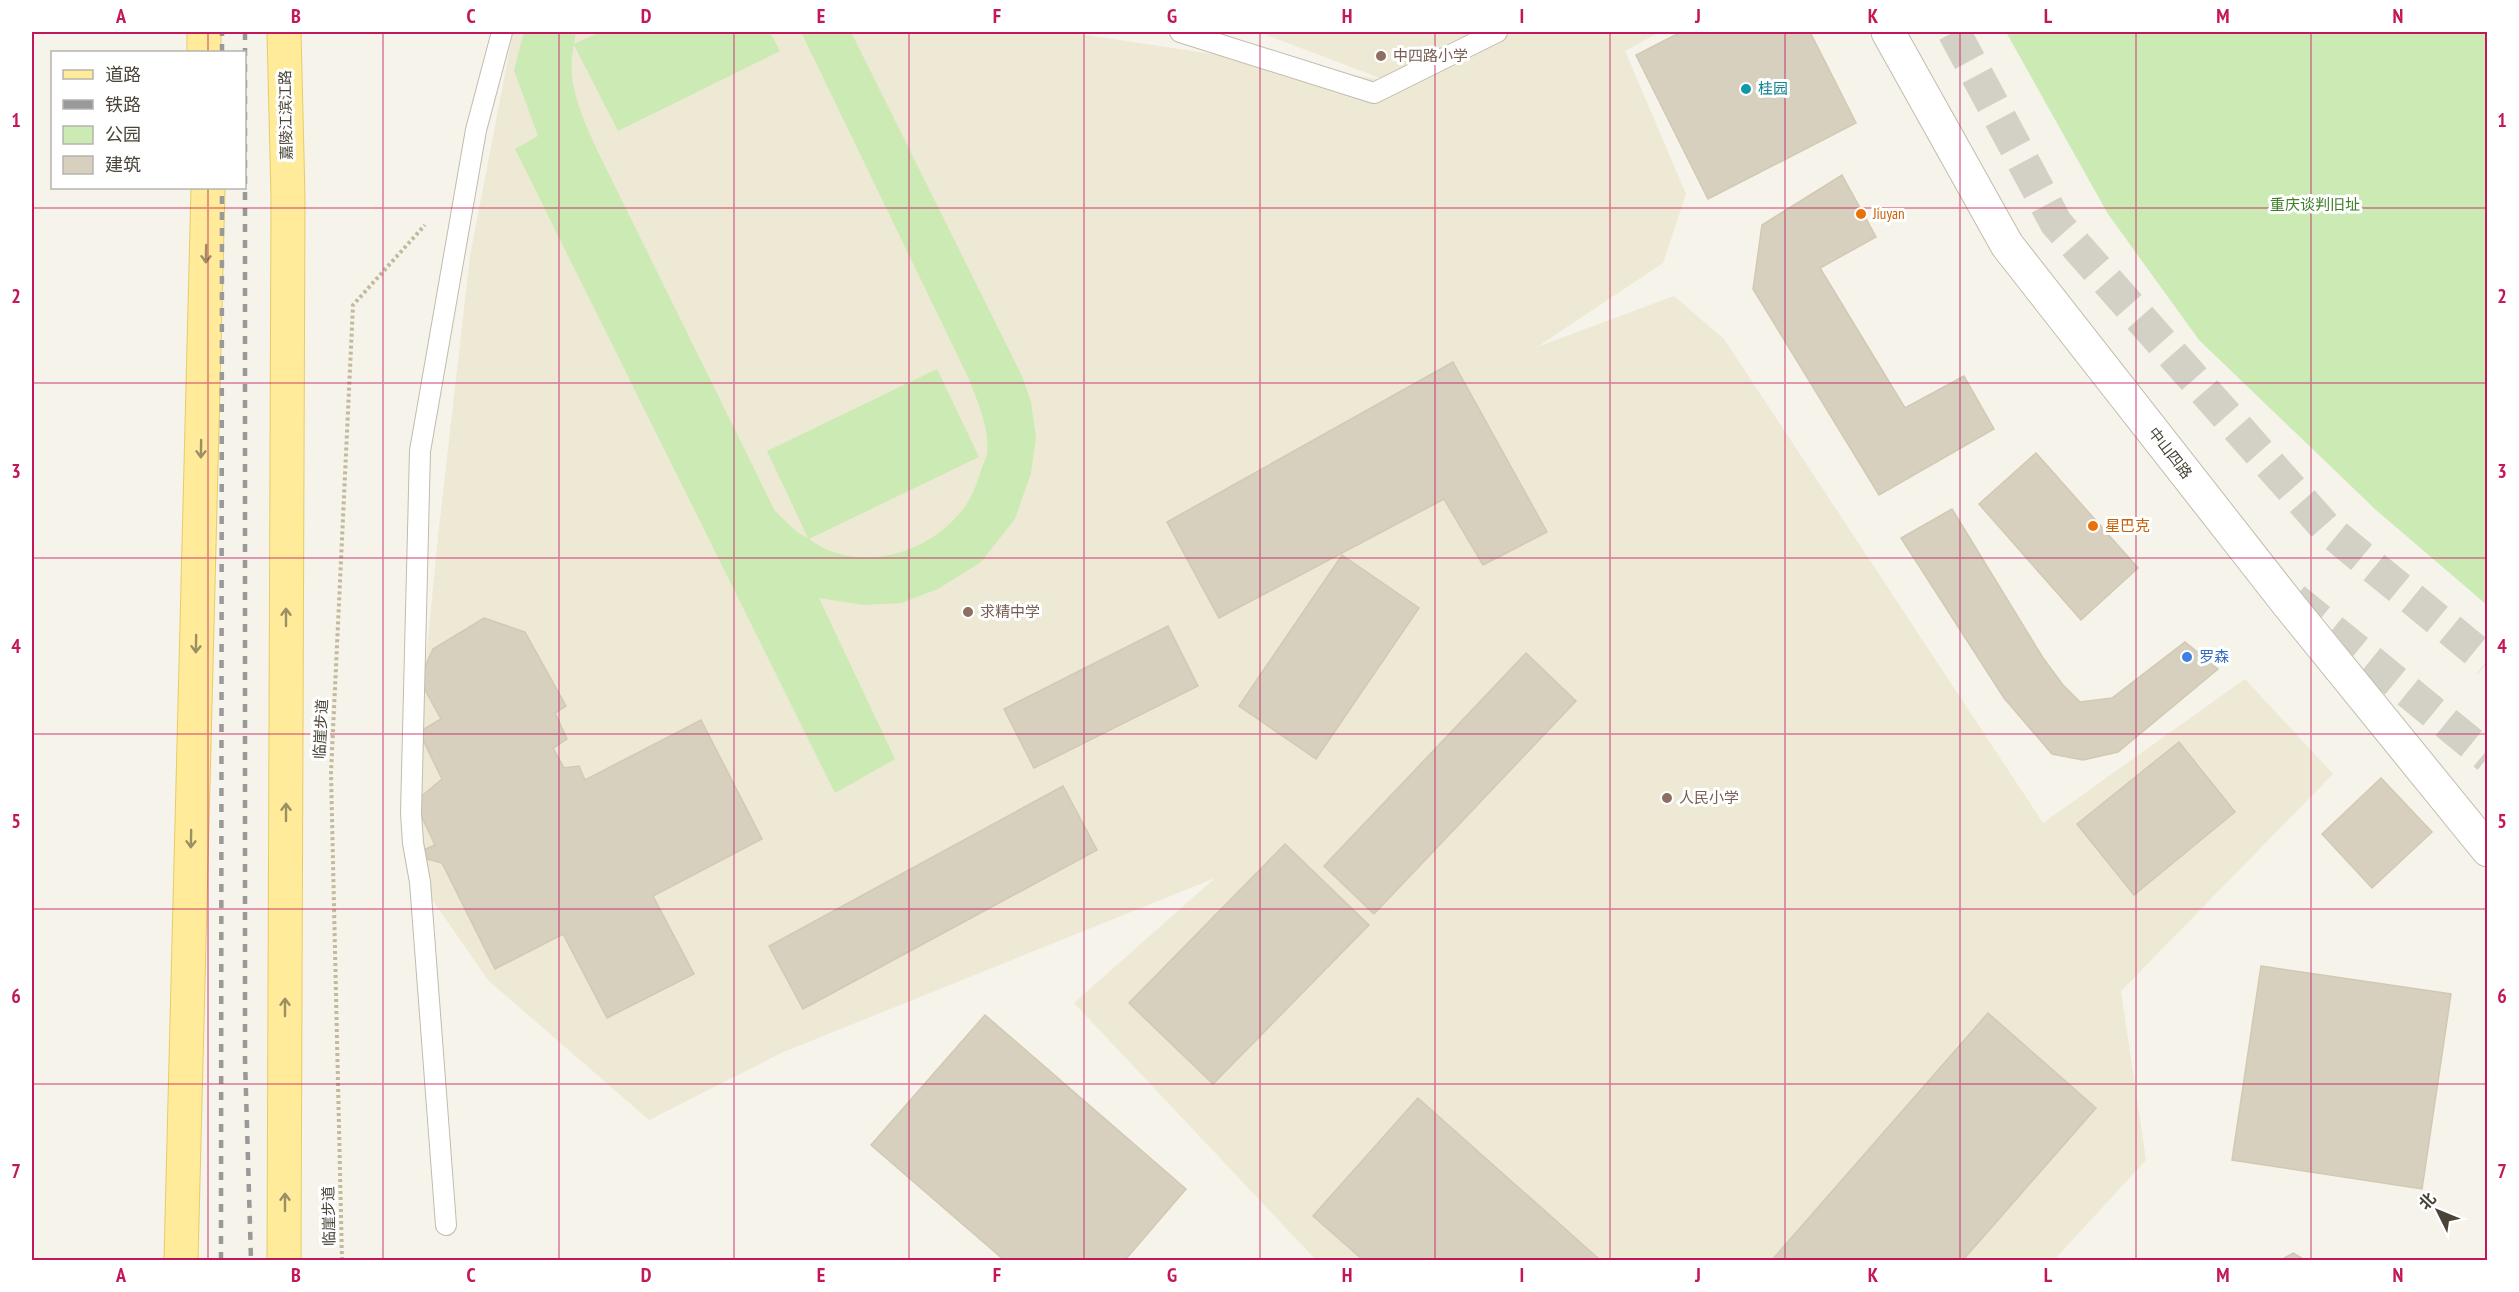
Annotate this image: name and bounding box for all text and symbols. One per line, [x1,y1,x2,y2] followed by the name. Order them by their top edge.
[115,3,127,29] text: A
[291,3,301,29] text: B
[466,3,476,29] text: C
[641,3,652,29] text: D
[817,3,825,29] text: E
[993,3,1001,29] text: F
[1167,3,1177,29] text: G
[1342,3,1352,29] text: H
[1520,3,1524,29] text: I
[1694,3,1701,29] text: J
[1868,3,1879,29] text: K
[2044,3,2053,29] text: L
[2216,3,2230,29] text: M
[2393,3,2403,29] text: N
[1393,46,1468,65] place label: 中四路小学
[1374,49,1388,63] marker: 中四路小学
[51,51,246,189] legend
[105,63,141,86] text: 道路
[275,70,296,160] street label: 嘉陵江滨江路
[1758,79,1788,98] place label: 桂园
[1739,82,1753,96] marker: 桂园
[105,93,141,116] text: 铁路
[11,107,21,133] text: 1
[2497,107,2507,133] text: 1
[105,123,141,146] text: 公园
[105,153,141,176] text: 建筑
[2270,195,2360,214] park label: 重庆谈判旧址
[1872,204,1905,223] place label: Jiuyan
[1854,207,1868,221] marker: Jiuyan
[201,244,212,264] one-way arrow
[11,283,21,309] text: 2
[2497,283,2507,309] text: 2
[2144,423,2196,482] street label: 中山四路
[196,439,207,459] one-way arrow
[11,458,21,484] text: 3
[2497,458,2507,484] text: 3
[2105,516,2150,535] place label: 星巴克
[2086,519,2100,533] marker: 星巴克
[980,602,1040,621] place label: 求精中学
[961,605,975,619] marker: 求精中学
[280,608,292,628] one-way arrow
[11,633,21,659] text: 4
[2497,633,2507,659] text: 4
[191,634,202,654] one-way arrow
[2199,647,2229,666] place label: 罗森
[2180,650,2194,664] marker: 罗森
[309,699,332,759] street label: 临崖步道
[1679,788,1739,807] place label: 人民小学
[1660,791,1674,805] marker: 人民小学
[280,803,292,823] one-way arrow
[11,808,21,834] text: 5
[2497,808,2507,834] text: 5
[186,829,197,849] one-way arrow
[11,983,21,1009] text: 6
[2497,983,2507,1009] text: 6
[279,998,291,1018] one-way arrow
[11,1158,21,1184] text: 7
[2497,1158,2507,1184] text: 7
[2408,1181,2468,1241] north arrow
[318,1186,339,1246] street label: 临崖步道
[2414,1188,2440,1213] text: 北
[279,1193,291,1213] one-way arrow
[115,1262,127,1288] text: A
[291,1262,301,1288] text: B
[466,1262,476,1288] text: C
[641,1262,652,1288] text: D
[817,1262,825,1288] text: E
[993,1262,1001,1288] text: F
[1167,1262,1177,1288] text: G
[1342,1262,1352,1288] text: H
[1520,1262,1524,1288] text: I
[1694,1262,1701,1288] text: J
[1868,1262,1879,1288] text: K
[2044,1262,2053,1288] text: L
[2216,1262,2230,1288] text: M
[2393,1262,2403,1288] text: N

